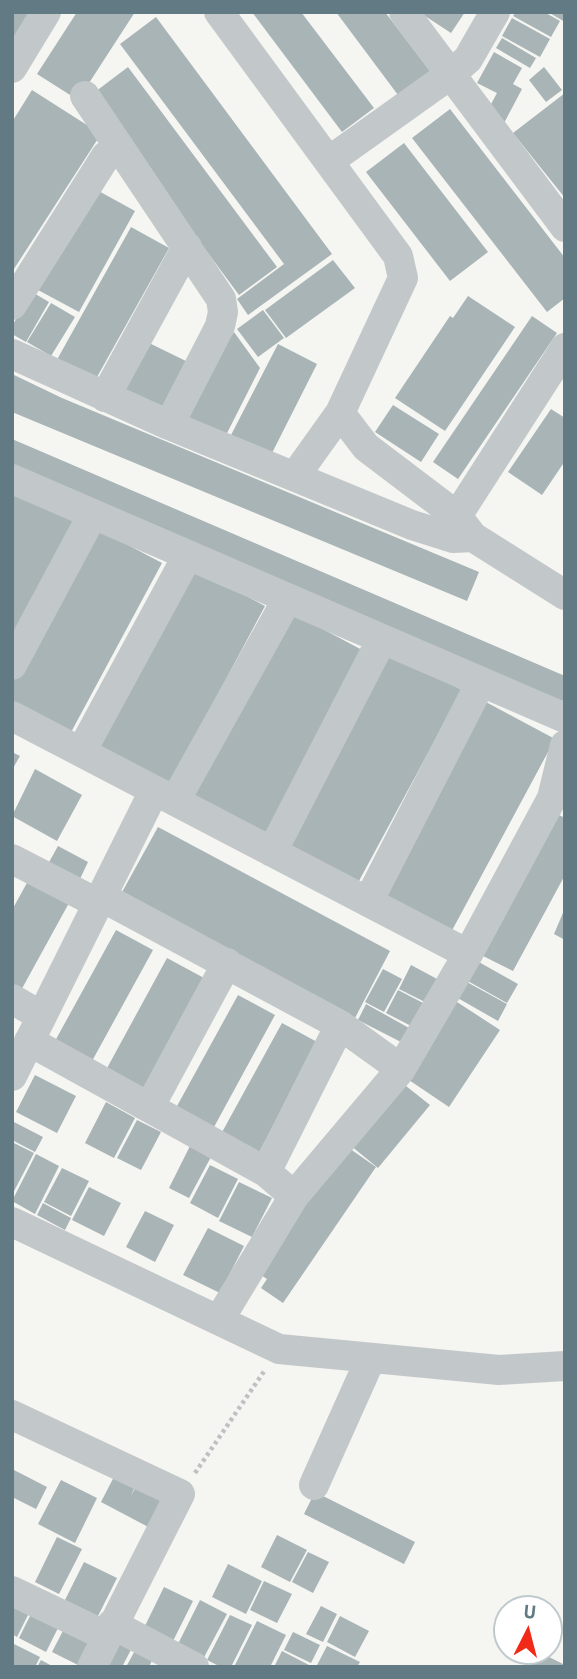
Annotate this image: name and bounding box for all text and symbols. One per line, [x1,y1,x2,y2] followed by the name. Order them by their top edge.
[493,1595,563,1665] north arrow
[522,1596,538,1626] text: U

